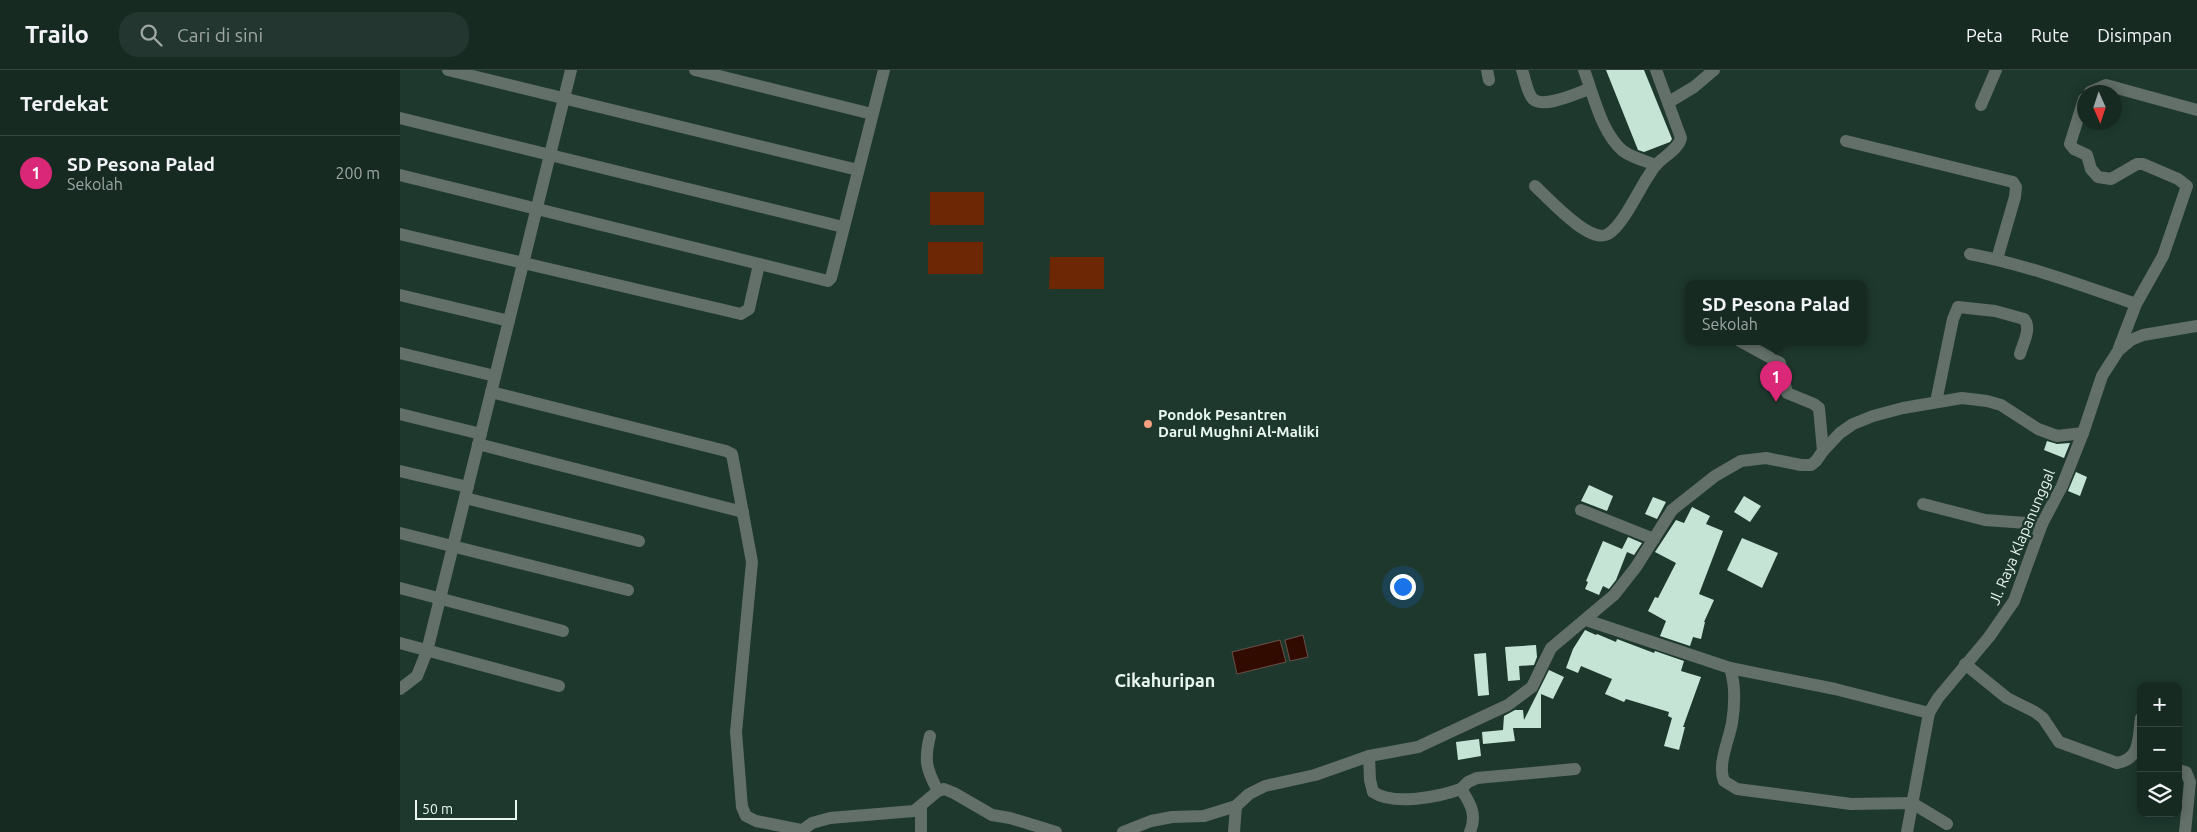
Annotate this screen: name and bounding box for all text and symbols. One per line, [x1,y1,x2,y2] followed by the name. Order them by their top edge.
[119,12,469,57] search box
[25,21,89,48] text: Trailo
[137,21,165,49] icon: search
[177,24,263,46] text: Cari di sini
[1966,25,2003,45] text: Peta
[2031,25,2069,45] text: Rute
[2097,25,2172,45] text: Disimpan
[2077,85,2122,130] north arrow
[20,91,108,115] text: Terdekat
[67,153,215,175] text: SD Pesona Palad
[31,164,41,182] text: 1
[335,164,380,182] text: 200 m
[67,175,123,193] text: Sekolah
[1685,280,1867,345] popup
[1702,293,1850,315] text: SD Pesona Palad
[1702,315,1758,333] text: Sekolah
[1760,361,1792,402] pin: 1
[1158,406,1319,440] place label: Pondok Pesantren Darul Mughni Al-Maliki
[1142,418,1154,430] marker: Pondok Pesantren Darul Mughni Al-Maliki
[1985,466,2058,607] street label: Jl. Raya Klapanunggal
[1390,574,1416,600] your location
[1115,670,1215,690] district label: Cikahuripan
[2137,682,2182,817] map controls
[2137,682,2182,727] button: +
[2137,727,2182,772] button: −
[2137,772,2182,817] button: layers
[415,797,518,820] scale bar
[422,801,453,817] text: 50 m

